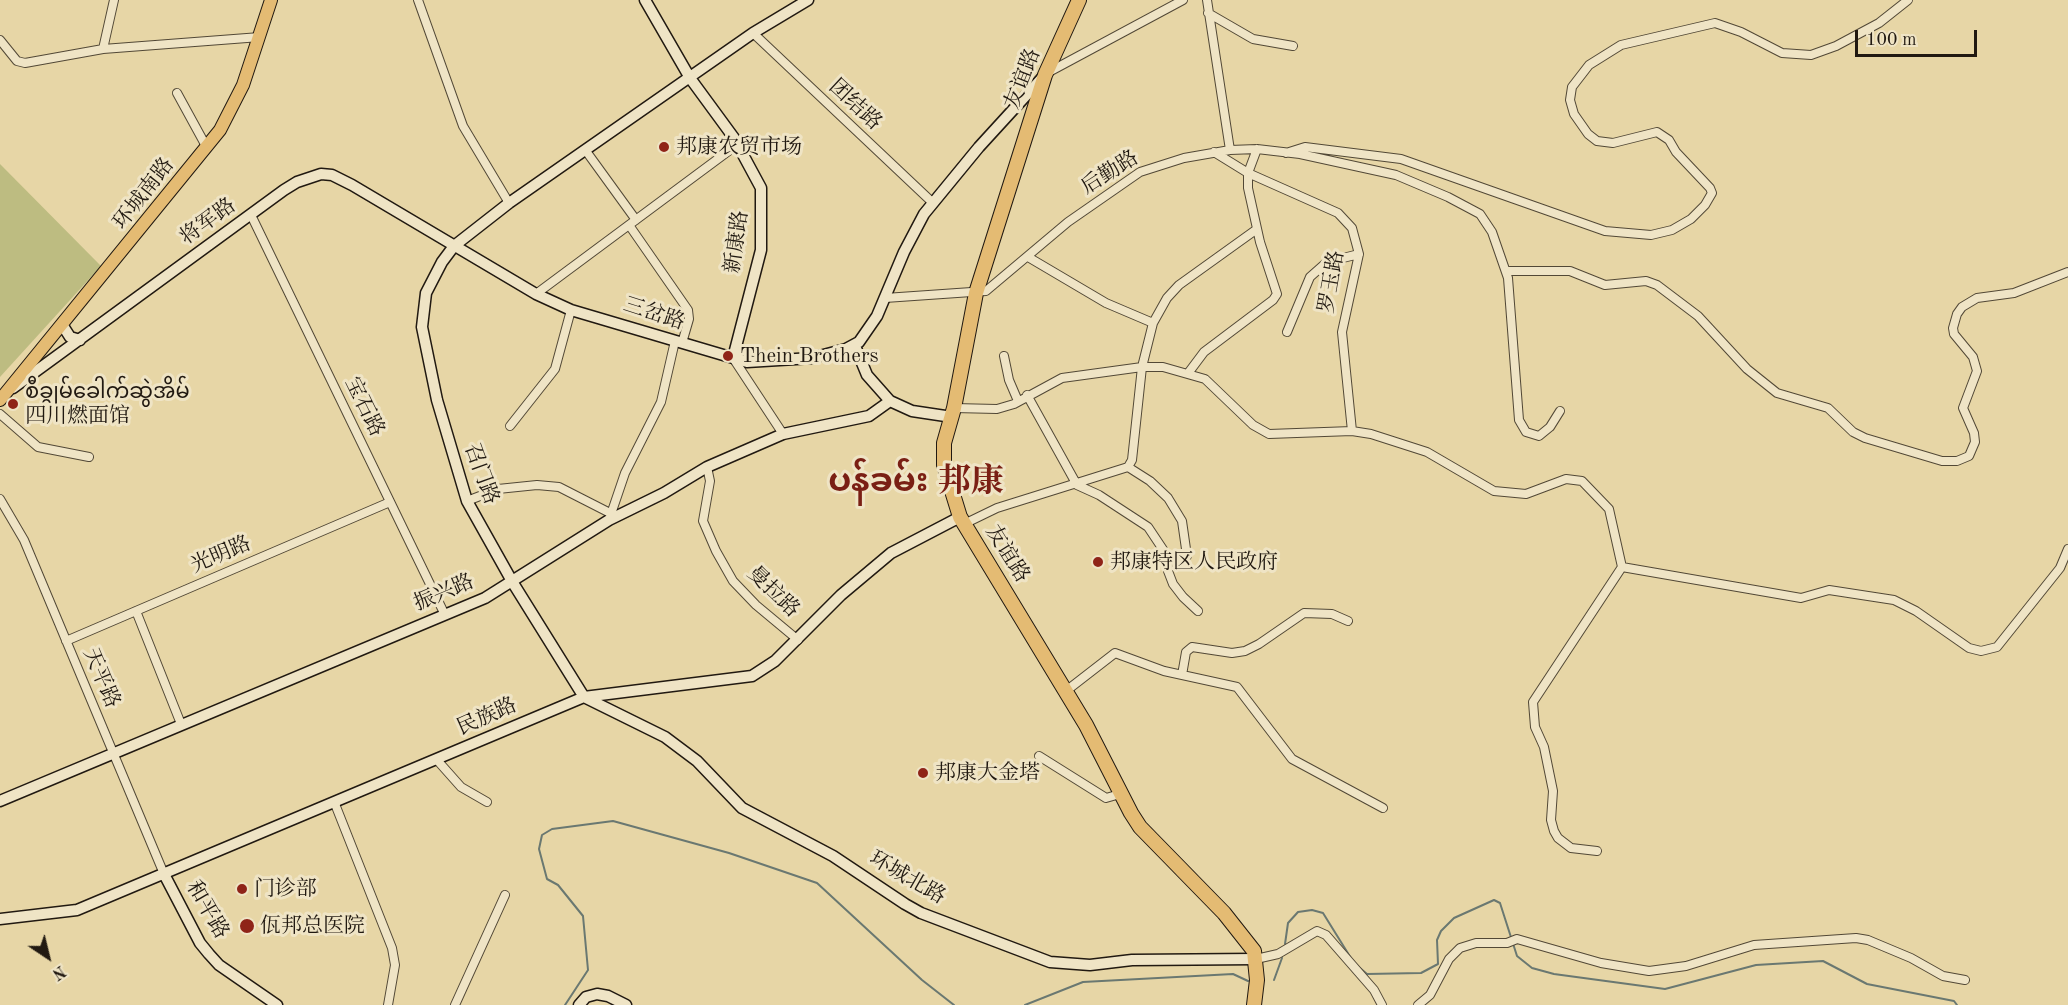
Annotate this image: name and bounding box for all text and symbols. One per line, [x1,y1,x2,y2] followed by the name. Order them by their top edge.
[1858,18,1980,56] scale bar
[1866,31,1917,49] text: 100 m
[1000,45,1046,113] street label: 友谊路
[823,74,887,136] street label: 团结路
[676,134,802,160] place label: 邦康农贸市场
[657,140,671,154] marker: 邦康农贸市场
[1077,146,1143,200] street label: 后勤路
[108,153,180,235] street label: 环城南路
[175,193,241,251] street label: 将军路
[720,209,754,275] street label: 新康路
[1314,249,1350,315] street label: 罗玉路
[620,292,688,336] street label: 三岔路
[740,343,879,369] place label: Thein Brothers
[721,349,735,363] marker: Thein Brothers
[339,373,389,441] street label: 宝石路
[25,379,190,429] place label: စီချွမ်ခေါက်ဆွဲအိမ် 四川燃面馆
[6,397,20,411] marker: စီချွမ်ခေါက်ဆွဲအိမ် 四川燃面馆
[458,440,504,508] street label: 召门路
[828,462,1004,502] district label: ပန်ခမ်း 邦康
[980,521,1034,587] street label: 友谊路
[187,531,255,579] street label: 光明路
[1110,549,1278,575] place label: 邦康特区人民政府
[1091,555,1105,569] marker: 邦康特区人民政府
[742,561,804,623] street label: 曼拉路
[410,569,478,617] street label: 振兴路
[77,644,125,712] street label: 天平路
[453,693,521,741] street label: 民族路
[935,760,1040,786] place label: 邦康大金塔
[916,766,930,780] marker: 邦康大金塔
[864,846,950,910] street label: 环城北路
[180,876,234,944] street label: 和平路
[254,876,317,902] place label: 门诊部
[235,882,249,896] marker: 门诊部
[260,913,365,939] place label: 佤邦总医院
[238,917,256,935] marker: 佤邦总医院
[18,927,78,987] north arrow
[49,962,68,982] text: N

